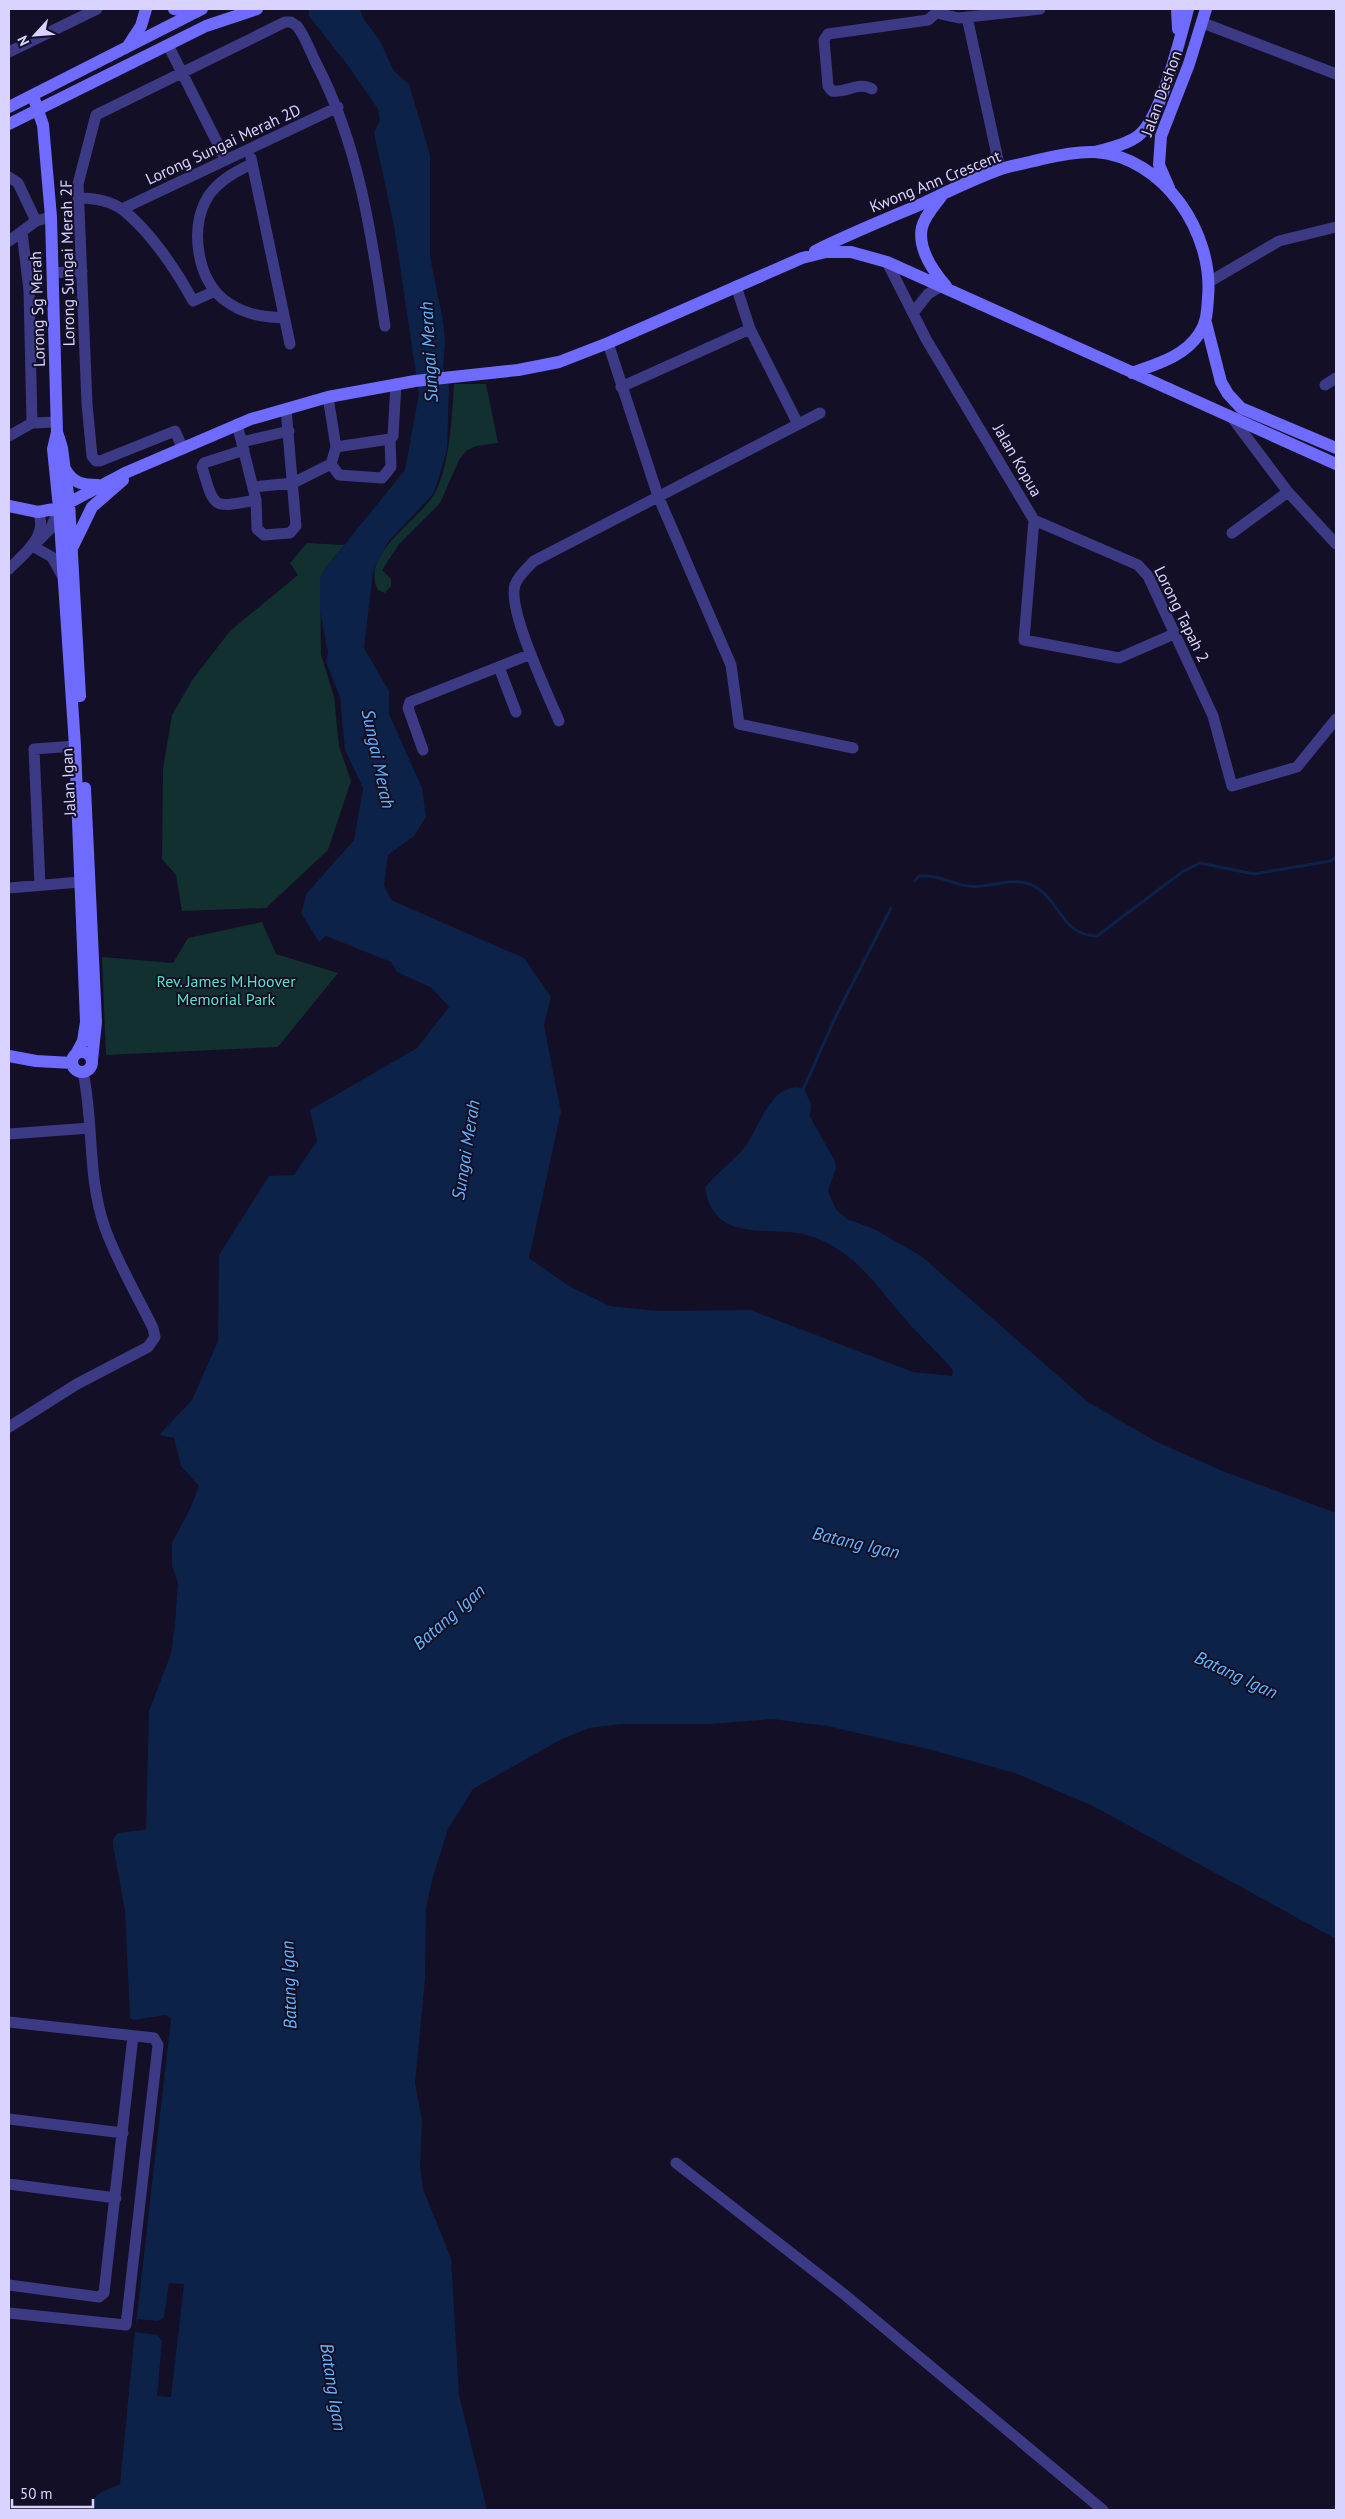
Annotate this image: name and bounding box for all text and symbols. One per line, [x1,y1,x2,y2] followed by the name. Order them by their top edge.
[10,10,60,60] north arrow
[13,33,33,49] text: N
[1136,47,1186,139] street label: Jalan Deshon
[142,99,304,189] street label: Lorong Sungai Merah 2D
[867,145,1004,216] street label: Kwong Ann Crescent
[56,179,78,347] street label: Lorong Sungai Merah 2F
[25,251,49,367] street label: Lorong Sg Merah
[414,301,443,403] water label: Sungai Merah
[989,419,1047,500] street label: Jalan Kopua
[1150,563,1214,665] street label: Lorong Tapah 2
[357,707,400,811] water label: Sungai Merah
[56,747,80,818] street label: Jalan Igan
[156,971,296,1009] park label: Rev. James M.Hoover Memorial Park
[446,1098,485,1202] water label: Sungai Merah
[810,1521,902,1564] water label: Batang Igan
[408,1579,490,1654] water label: Batang Igan
[1191,1645,1281,1704] water label: Batang Igan
[275,1940,302,2030] water label: Batang Igan
[315,2341,352,2433] water label: Batang Igan
[12,2476,94,2508] scale bar
[20,2484,53,2503] text: 50 m

